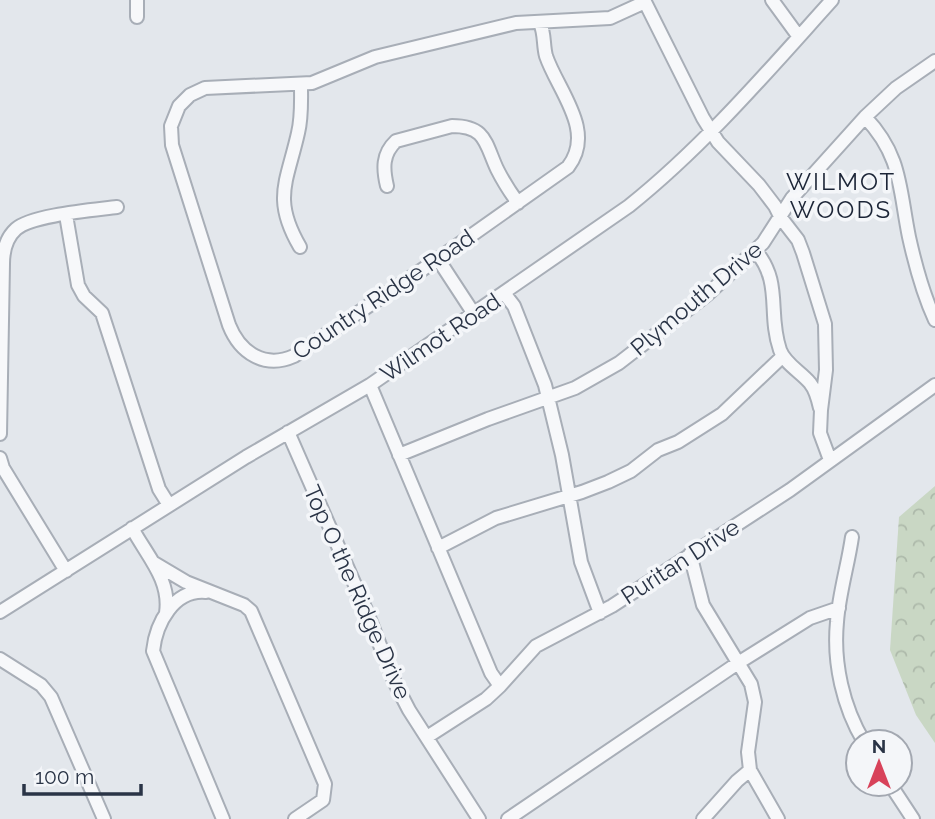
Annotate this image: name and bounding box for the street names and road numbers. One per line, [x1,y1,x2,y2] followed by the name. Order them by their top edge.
[287,223,479,365] street label: Country Ridge Road
[625,235,767,361] street label: Plymouth Drive
[375,287,505,387] street label: Wilmot Road
[299,481,417,703] street label: Top O the Ridge Drive
[616,513,744,609] street label: Puritan Drive

